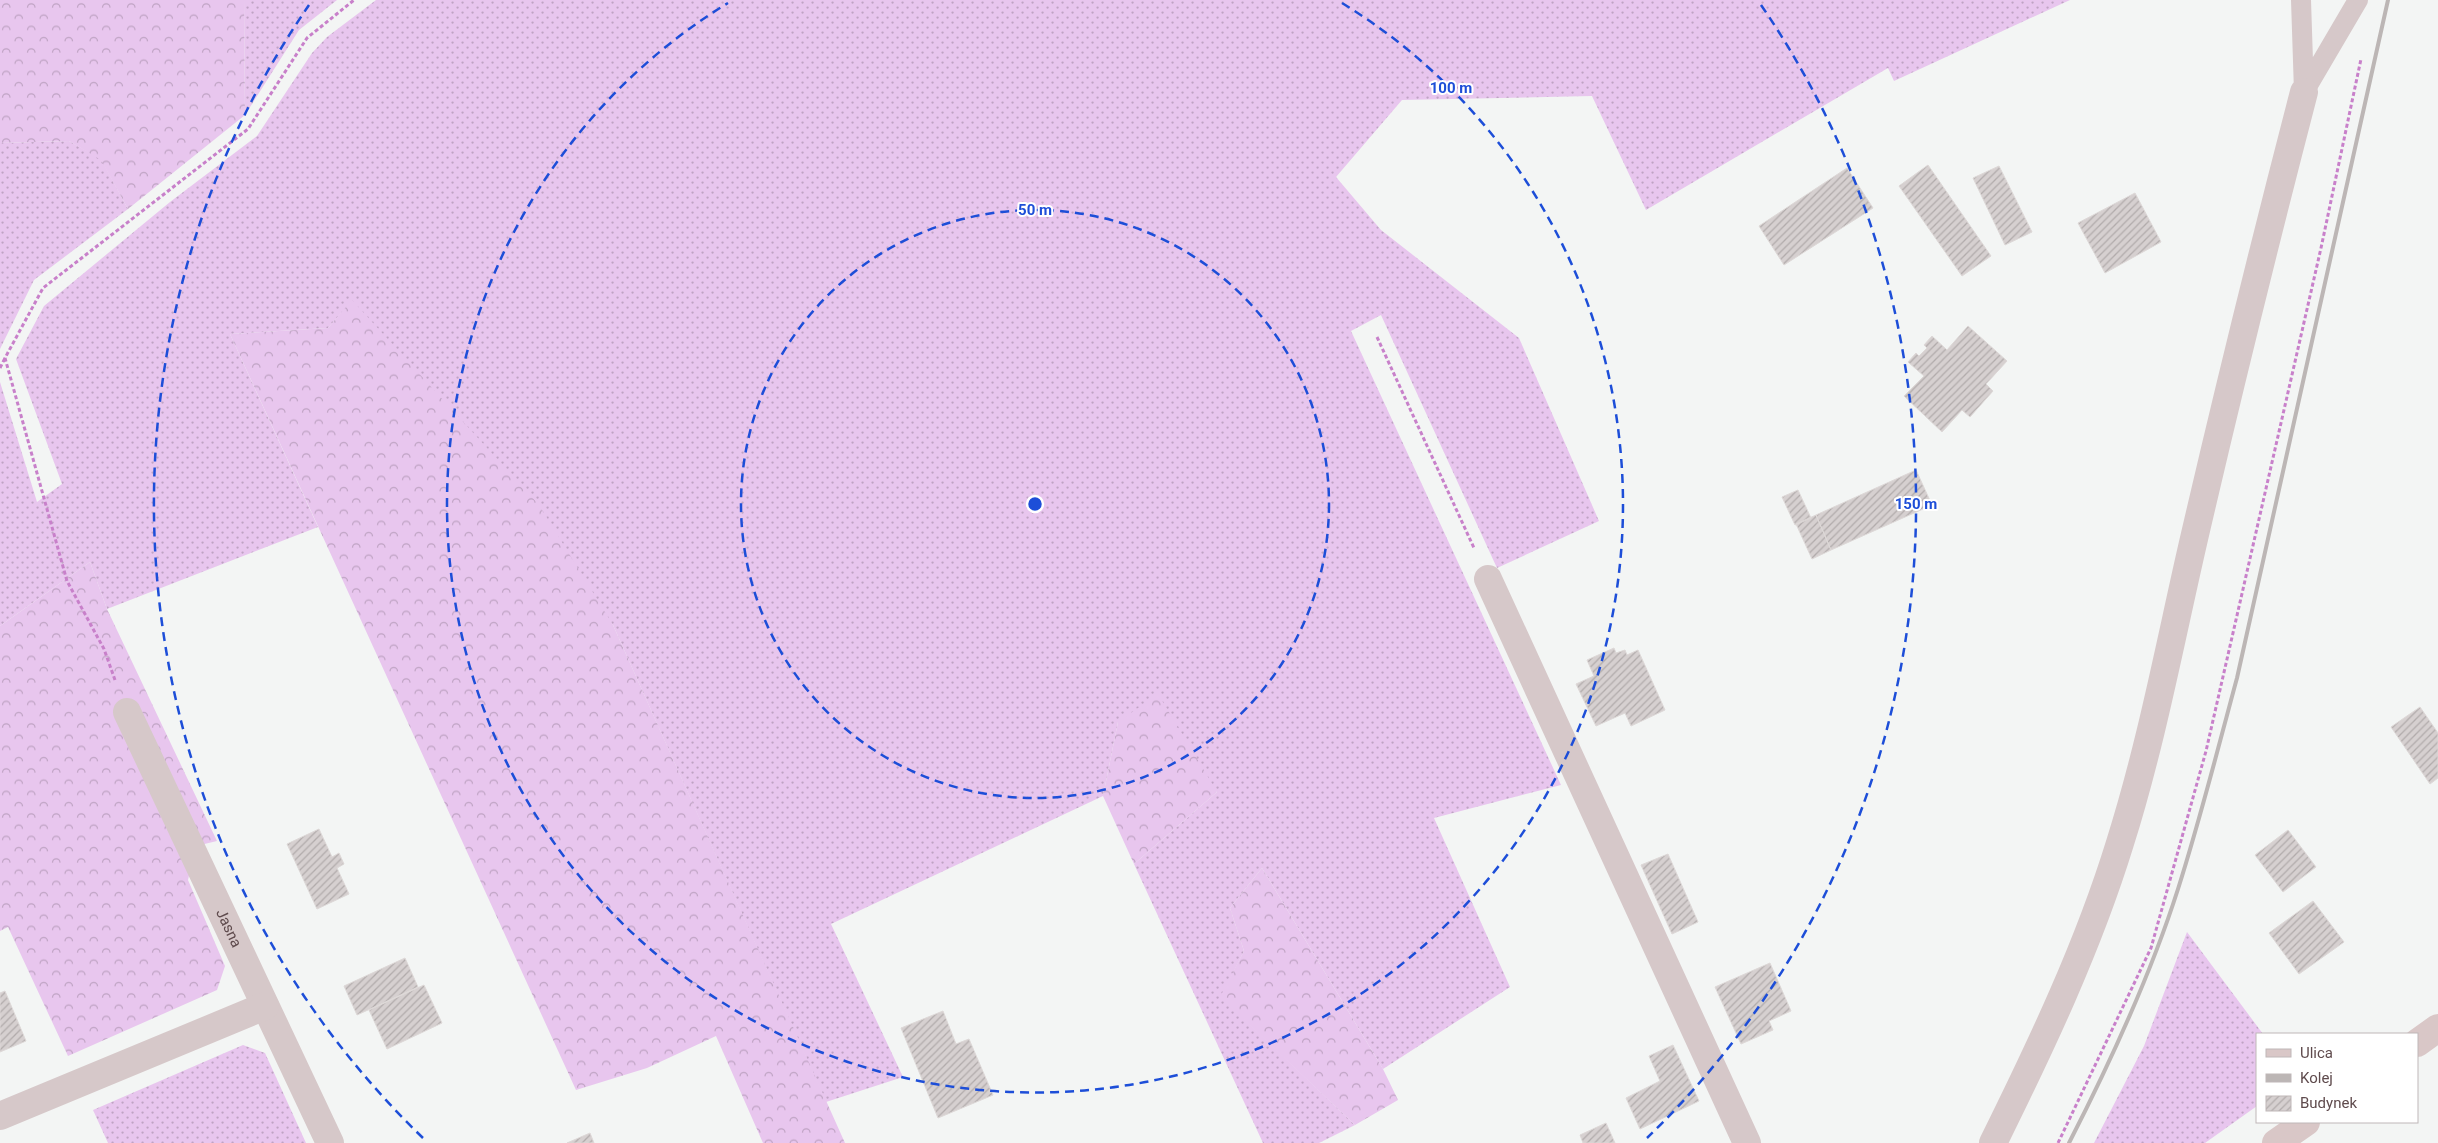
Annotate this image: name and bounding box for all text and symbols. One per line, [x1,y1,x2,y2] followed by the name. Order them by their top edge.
[1430,79,1472,97] text: 100 m
[1018,201,1052,219] text: 50 m
[1026,495,1044,513] centre of rings
[1895,495,1937,513] text: 150 m
[212,906,246,950] street label: Jasna
[2256,1033,2418,1123] legend
[2300,1044,2333,1062] text: Ulica
[2300,1069,2333,1087] text: Kolej
[2300,1094,2357,1112] text: Budynek

